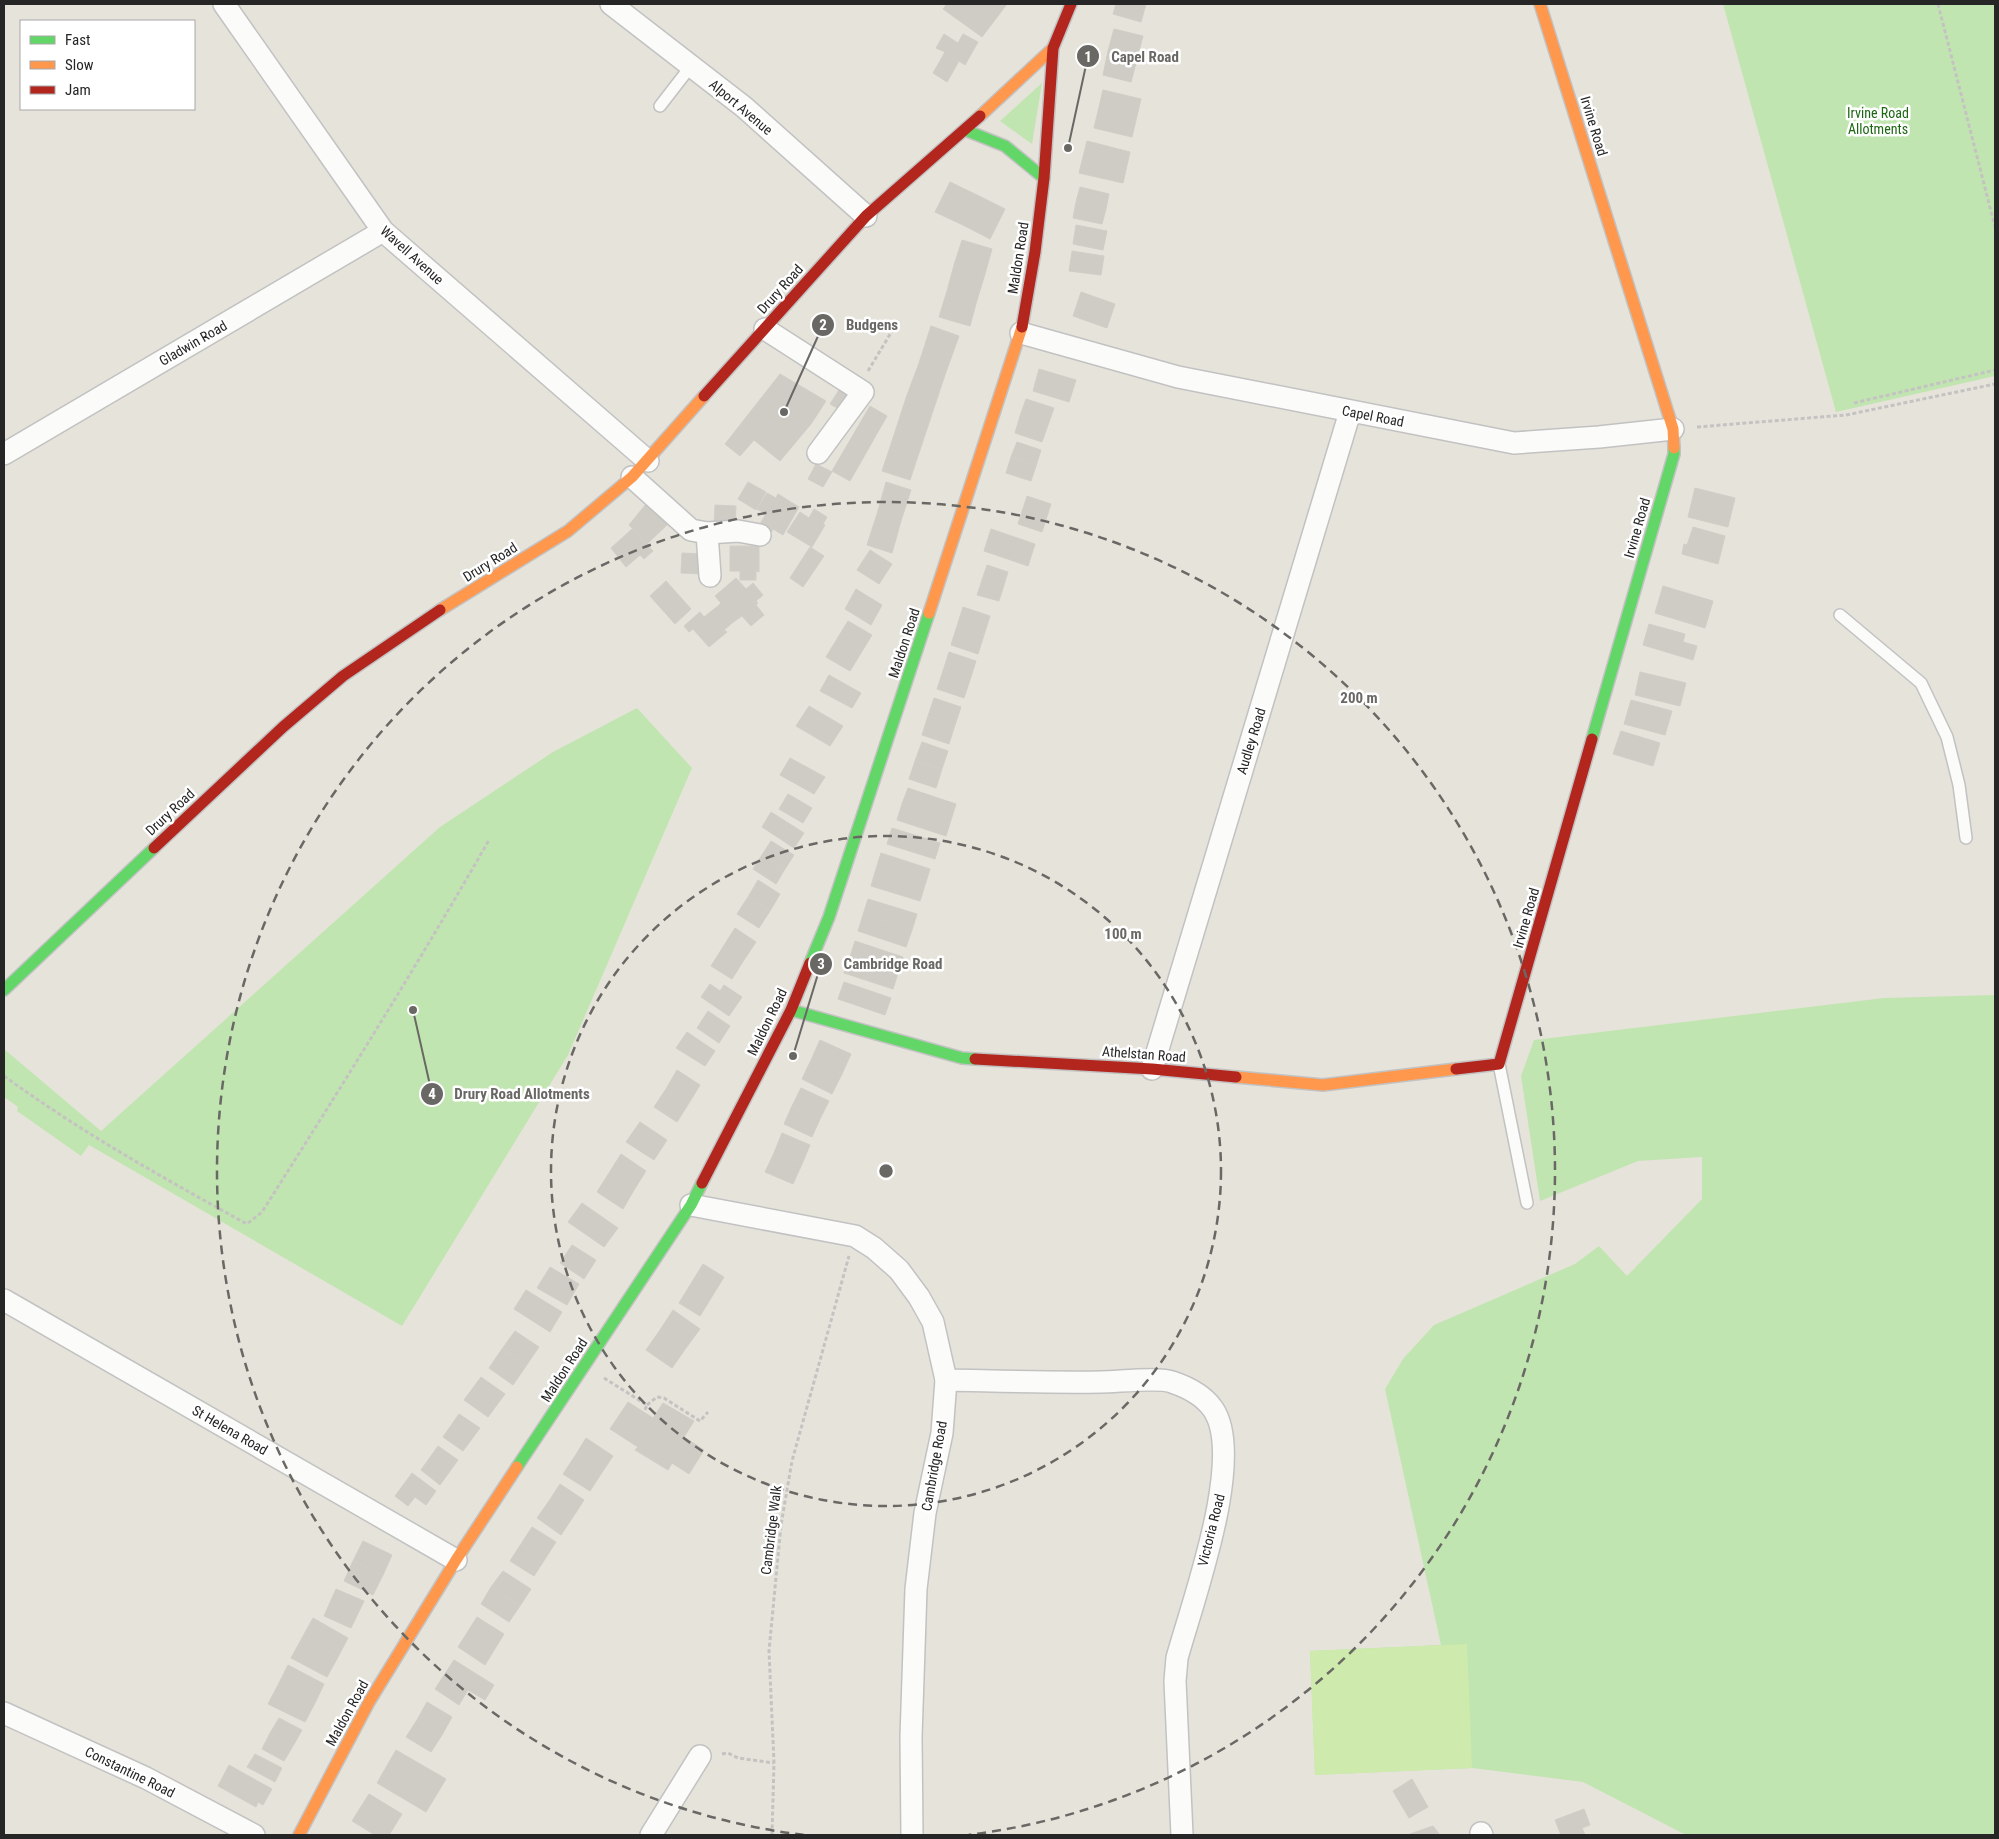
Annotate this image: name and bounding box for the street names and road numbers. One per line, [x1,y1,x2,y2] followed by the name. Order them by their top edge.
[706,76,776,138] street label: Alport Avenue
[1577,94,1611,158] street label: Irvine Road
[1004,221,1032,295] street label: Maldon Road
[377,222,447,288] street label: Wavell Avenue
[754,261,806,317] street label: Drury Road
[156,317,230,369] street label: Gladwin Road
[1341,402,1405,430] street label: Capel Road
[1621,496,1653,560] street label: Irvine Road
[460,539,520,585] street label: Drury Road
[885,606,923,680] street label: Maldon Road
[1233,706,1269,776] street label: Audley Road
[142,785,198,839] street label: Drury Road
[1510,886,1542,950] street label: Irvine Road
[744,986,790,1058] street label: Maldon Road
[1102,1043,1186,1065] street label: Athelstan Road
[538,1335,590,1405] street label: Maldon Road
[189,1402,271,1458] street label: St Helena Road
[918,1420,950,1512] street label: Cambridge Road
[758,1484,784,1576] street label: Cambridge Walk
[1194,1492,1228,1568] street label: Victoria Road
[322,1677,372,1749] street label: Maldon Road
[83,1743,177,1801] street label: Constantine Road

